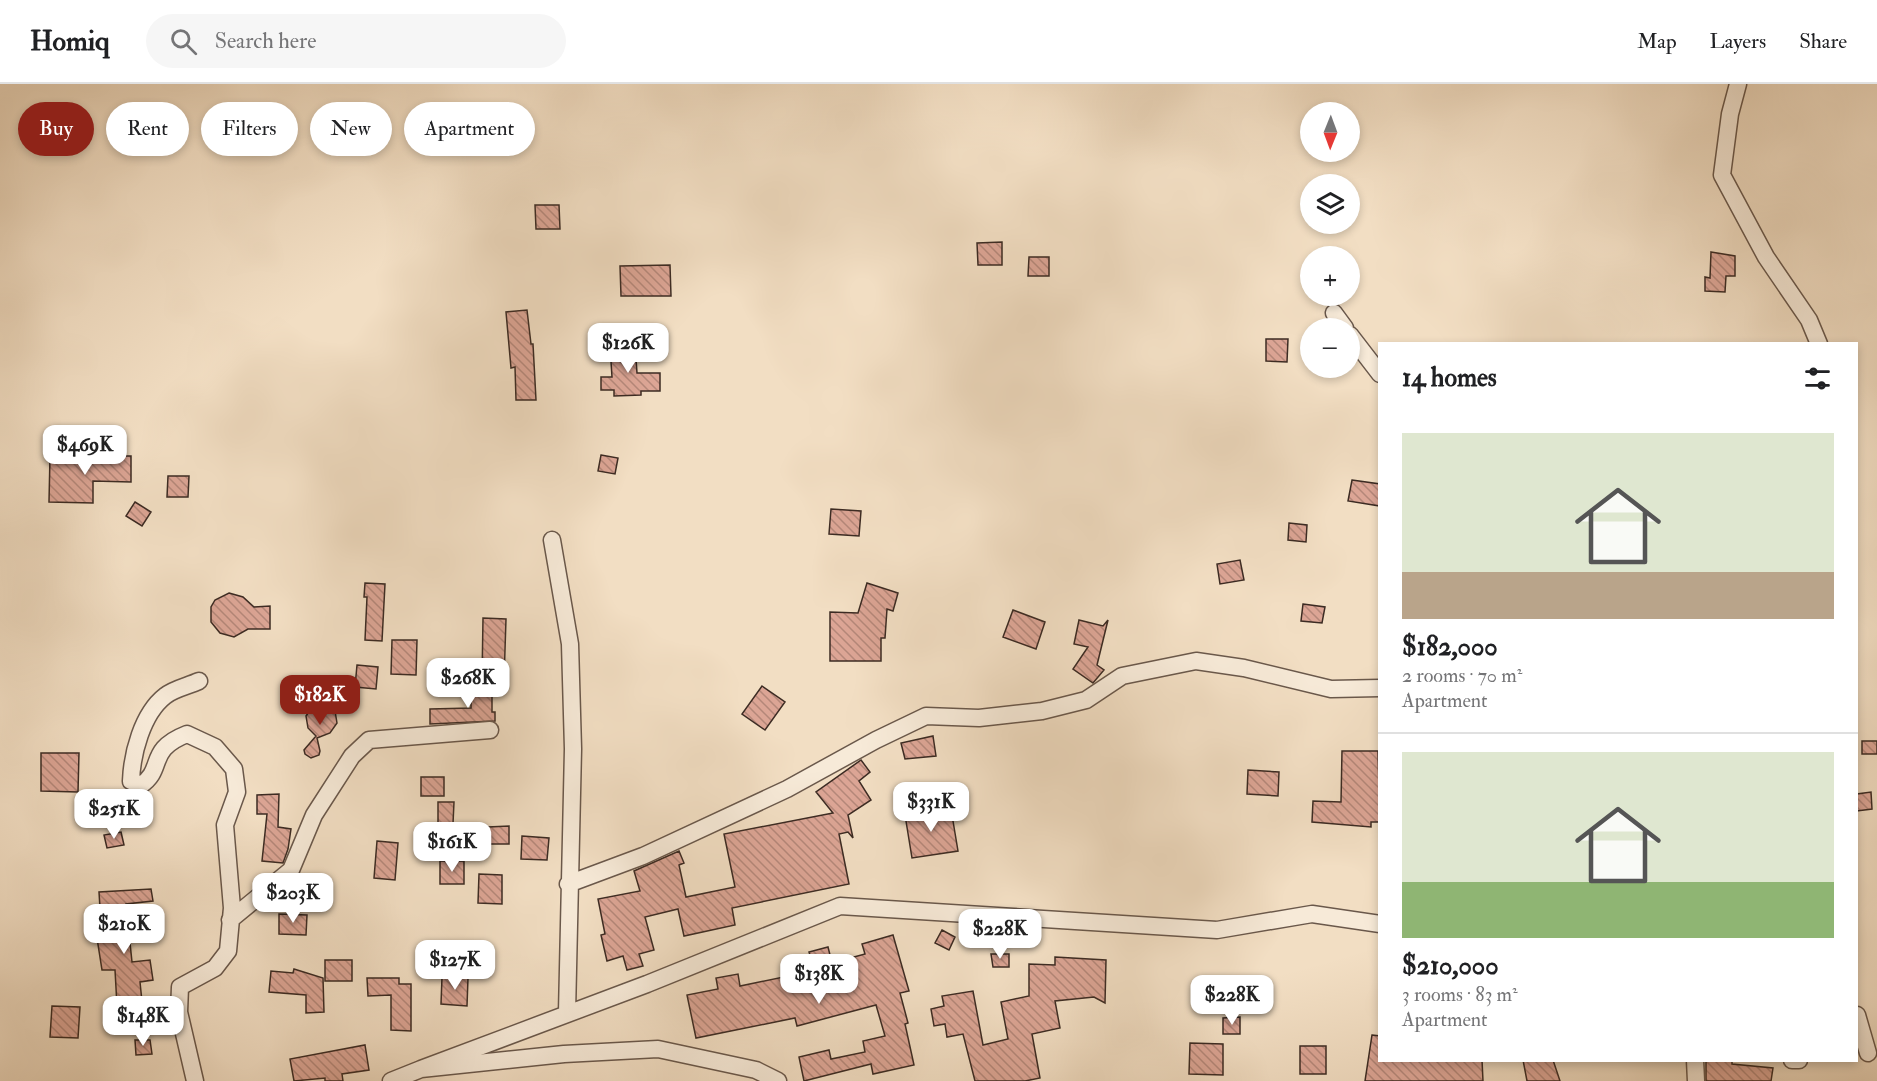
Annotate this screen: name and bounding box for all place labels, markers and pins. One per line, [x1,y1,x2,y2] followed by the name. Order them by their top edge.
[586,323,670,374] pin: $126K
[43,425,127,476] pin: $469K
[426,658,510,709] pin: $268K
[278,675,362,726] pin: $182K
[889,782,973,833] pin: $331K
[72,789,156,840] pin: $251K
[410,822,494,873] pin: $161K
[251,873,335,924] pin: $203K
[82,904,166,955] pin: $210K
[958,909,1042,960] pin: $228K
[413,940,497,991] pin: $127K
[777,954,861,1005] pin: $138K
[1190,975,1274,1026] pin: $228K
[101,996,185,1047] pin: $148K

